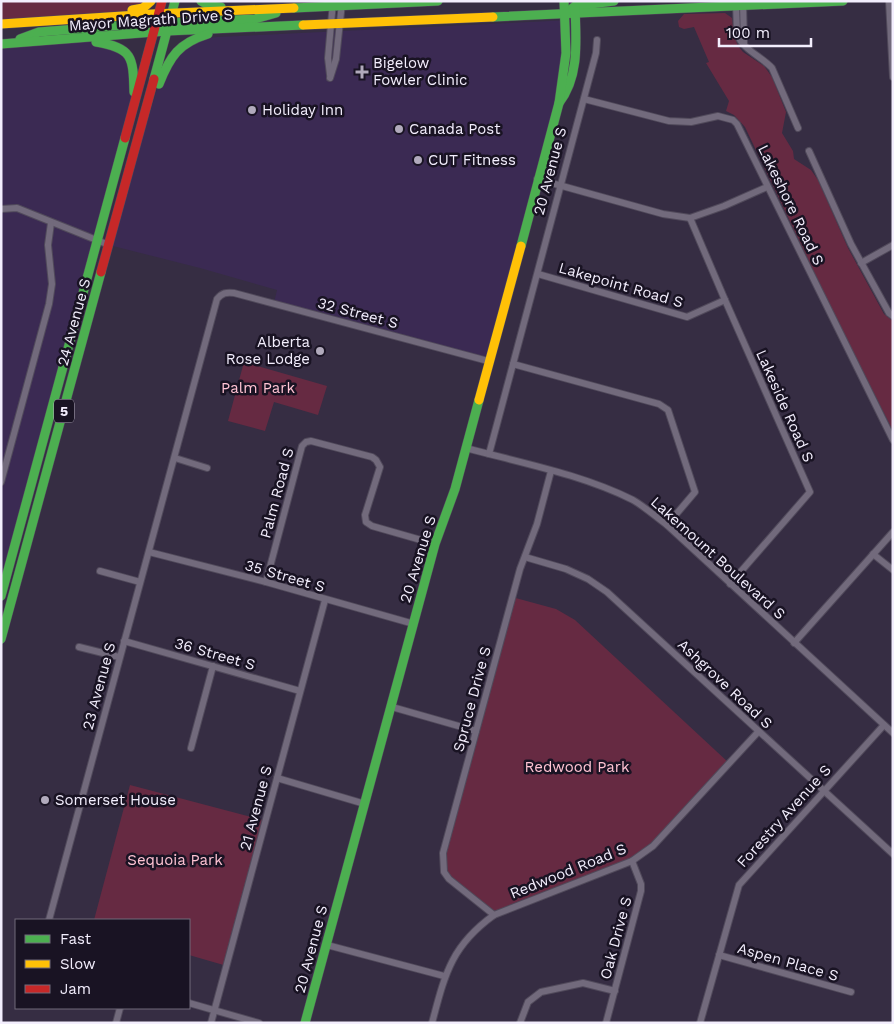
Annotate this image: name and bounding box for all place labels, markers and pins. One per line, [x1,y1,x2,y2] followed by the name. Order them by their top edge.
[373,54,467,89] place label: Bigelow Fowler Clinic
[355,65,369,79] marker: Bigelow Fowler Clinic
[262,101,343,119] place label: Holiday Inn
[246,104,258,116] marker: Holiday Inn
[409,120,501,138] place label: Canada Post
[393,123,405,135] marker: Canada Post
[428,151,516,169] place label: CUT Fitness
[412,154,424,166] marker: CUT Fitness
[226,333,311,368] place label: Alberta Rose Lodge
[314,345,326,357] marker: Alberta Rose Lodge
[55,791,176,809] place label: Somerset House
[39,794,51,806] marker: Somerset House

